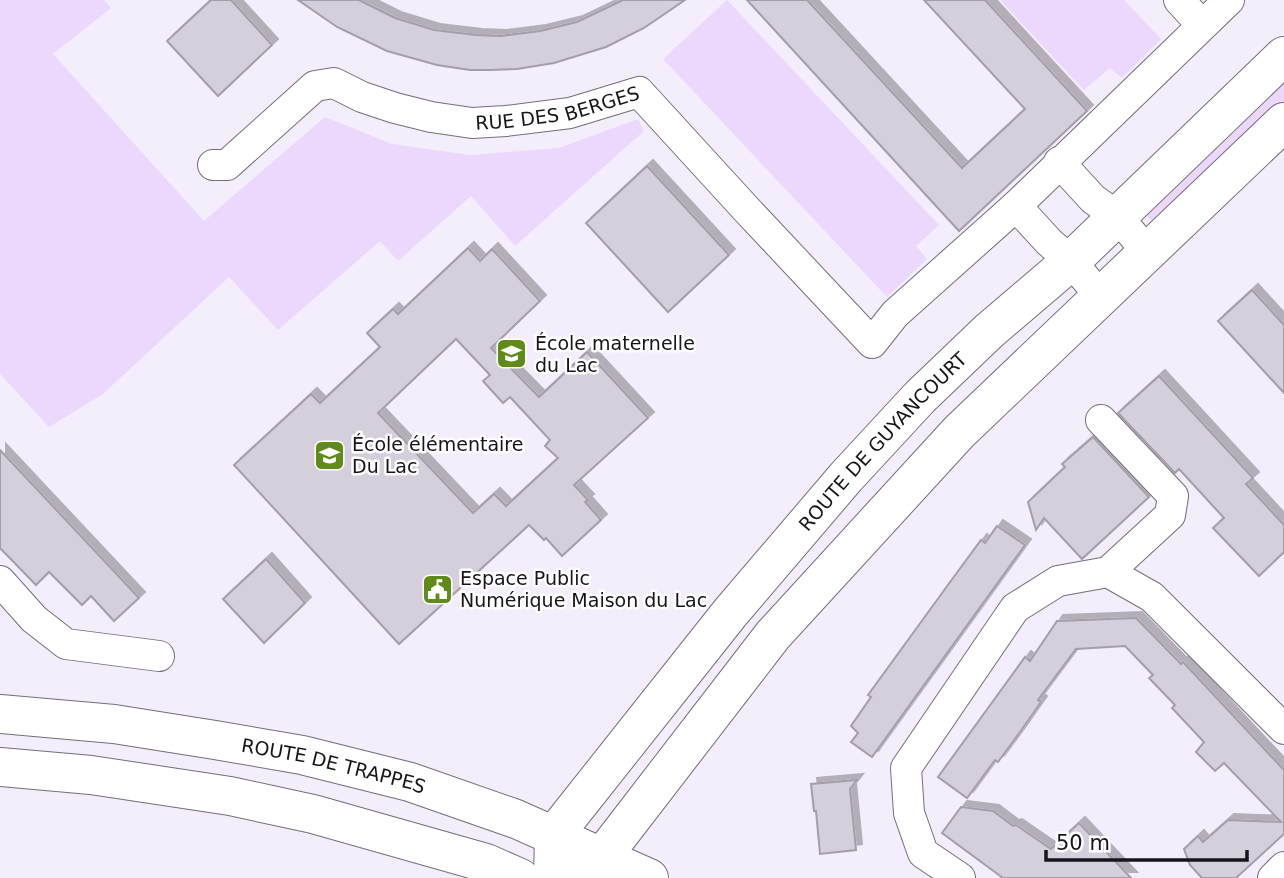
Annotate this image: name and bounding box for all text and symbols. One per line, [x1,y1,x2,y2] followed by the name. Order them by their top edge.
[475,82,642,134] street label: RUE DES BERGES
[535,332,695,376] place label: École maternelle du Lac
[495,337,529,371] school or university icon: École maternelle du Lac
[794,347,971,535] street label: ROUTE DE GUYANCOURT
[352,433,523,477] place label: École élémentaire Du Lac
[312,438,346,472] school or university icon: École élémentaire Du Lac
[460,567,707,611] place label: Espace Public Numérique Maison du Lac
[420,572,454,606] public building icon: Espace Public Numérique Maison du Lac
[240,734,429,798] street label: ROUTE DE TRAPPES
[1046,818,1247,862] scale bar
[1056,831,1110,855] text: 50 m

